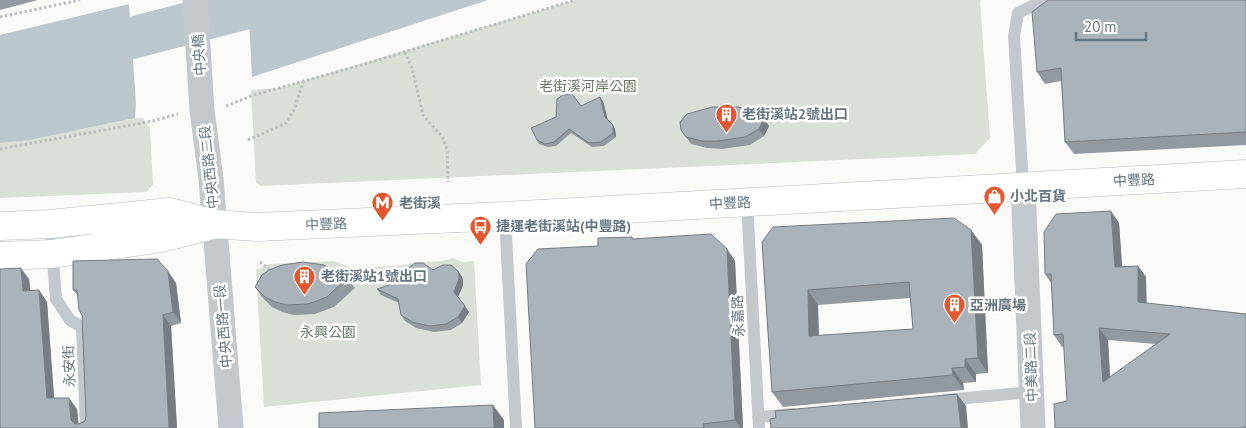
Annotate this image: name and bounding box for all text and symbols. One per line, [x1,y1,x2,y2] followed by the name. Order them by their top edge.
[1076,10,1146,42] scale bar
[1084,17,1117,36] text: 20 m
[189,33,209,77] street label: 中央橋
[539,77,637,95] park label: 老街溪河岸公園
[714,102,738,133] building icon: 老街溪站2號出口
[742,105,848,123] place label: 老街溪站2號出口
[196,124,222,210] street label: 中央西路二段
[1113,170,1155,190] street label: 中豐路
[982,184,1006,215] shop icon: 小北百貨
[1010,187,1066,205] place label: 小北百貨
[371,191,395,222] metro station icon: 老街溪
[709,193,751,213] street label: 中豐路
[399,194,441,212] place label: 老街溪
[305,214,347,234] street label: 中豐路
[468,214,492,245] bus stop icon: 捷運老街溪站(中豐路)
[496,217,631,235] place label: 捷運老街溪站(中豐路)
[293,264,317,295] building icon: 老街溪站1號出口
[321,267,427,285] place label: 老街溪站1號出口
[210,283,236,369] street label: 中央西路一段
[942,293,966,324] building icon: 亞洲廣場
[728,295,748,337] street label: 永嘉路
[970,296,1026,314] place label: 亞洲廣場
[300,323,356,341] park label: 永興公園
[1021,332,1041,402] street label: 中美路二段
[59,345,79,387] street label: 永安街

